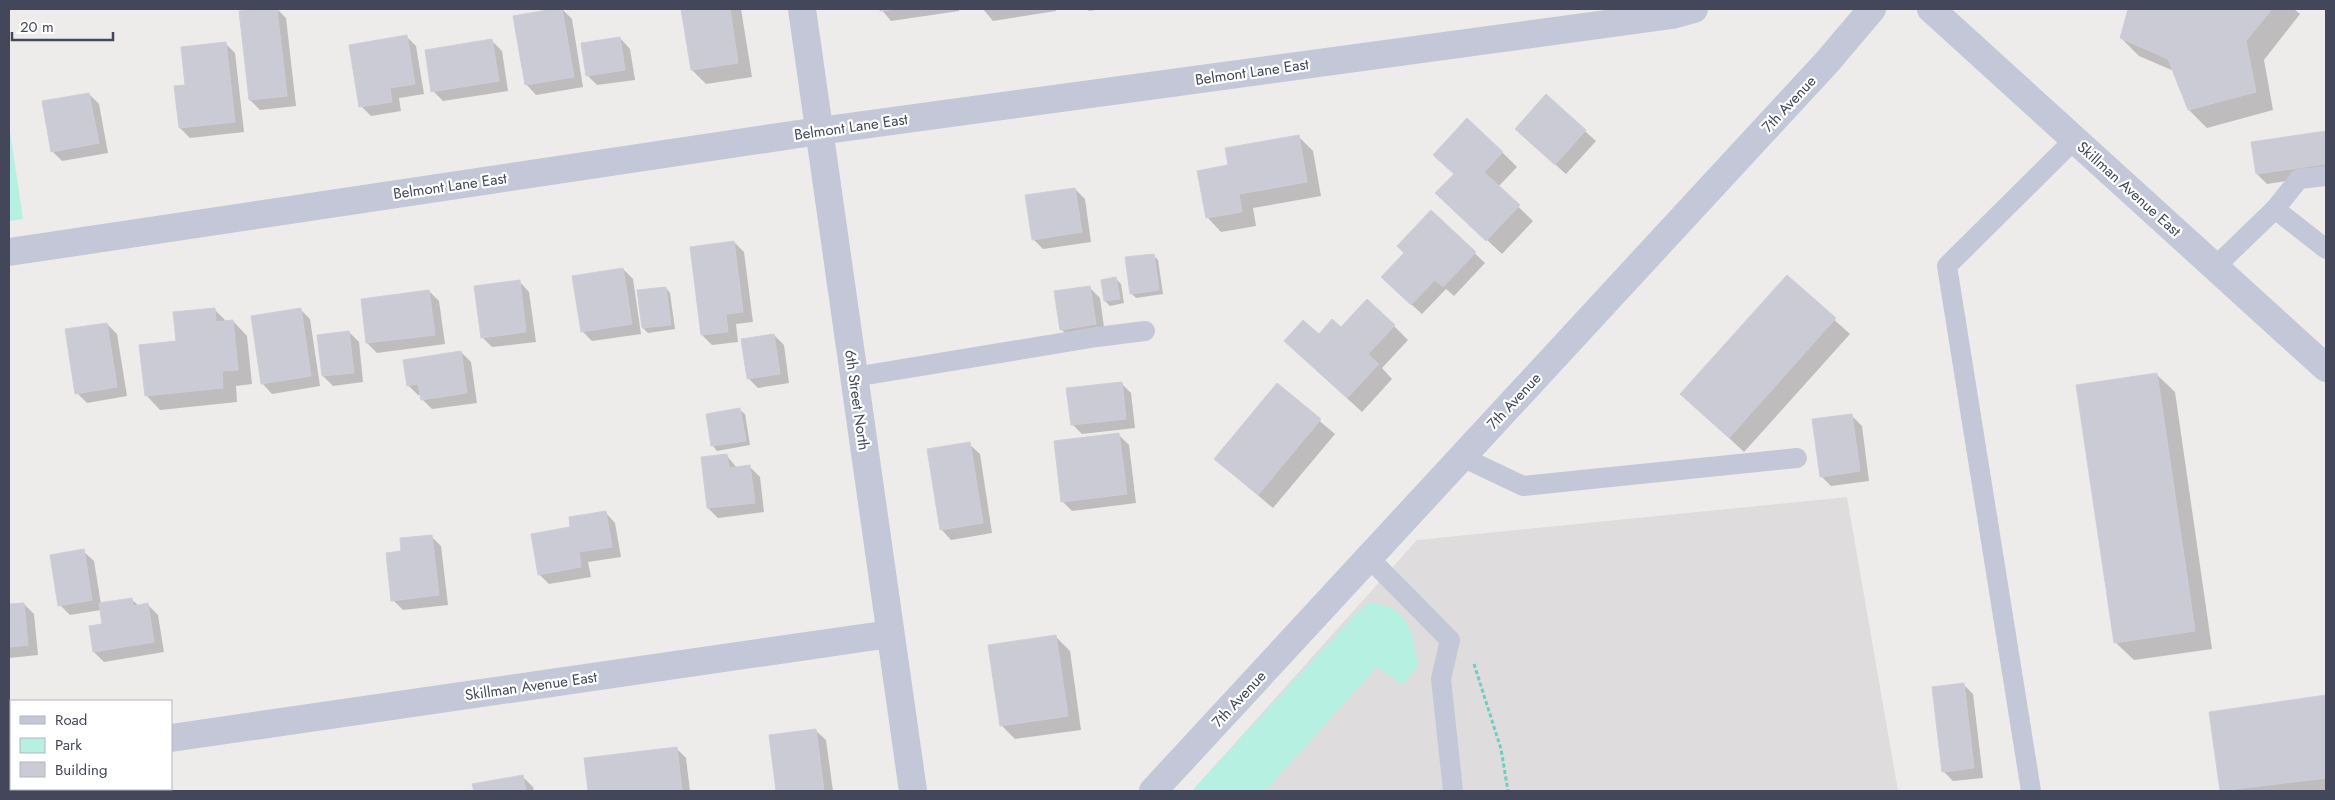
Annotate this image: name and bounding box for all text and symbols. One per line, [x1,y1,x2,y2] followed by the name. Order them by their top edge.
[12,10,114,42] scale bar
[20,16,54,38] text: 20 m
[1194,53,1311,91] street label: Belmont Lane East
[1757,70,1821,137] street label: 7th Avenue
[793,108,910,146] street label: Belmont Lane East
[2072,136,2186,242] street label: Skillman Avenue East
[392,167,509,205] street label: Belmont Lane East
[839,348,875,452] street label: 6th Street North
[1482,367,1546,434] street label: 7th Avenue
[1207,665,1271,732] street label: 7th Avenue
[463,666,599,706] street label: Skillman Avenue East
[10,700,172,790] legend
[55,709,87,731] text: Road
[55,734,82,756] text: Park
[55,759,107,781] text: Building

